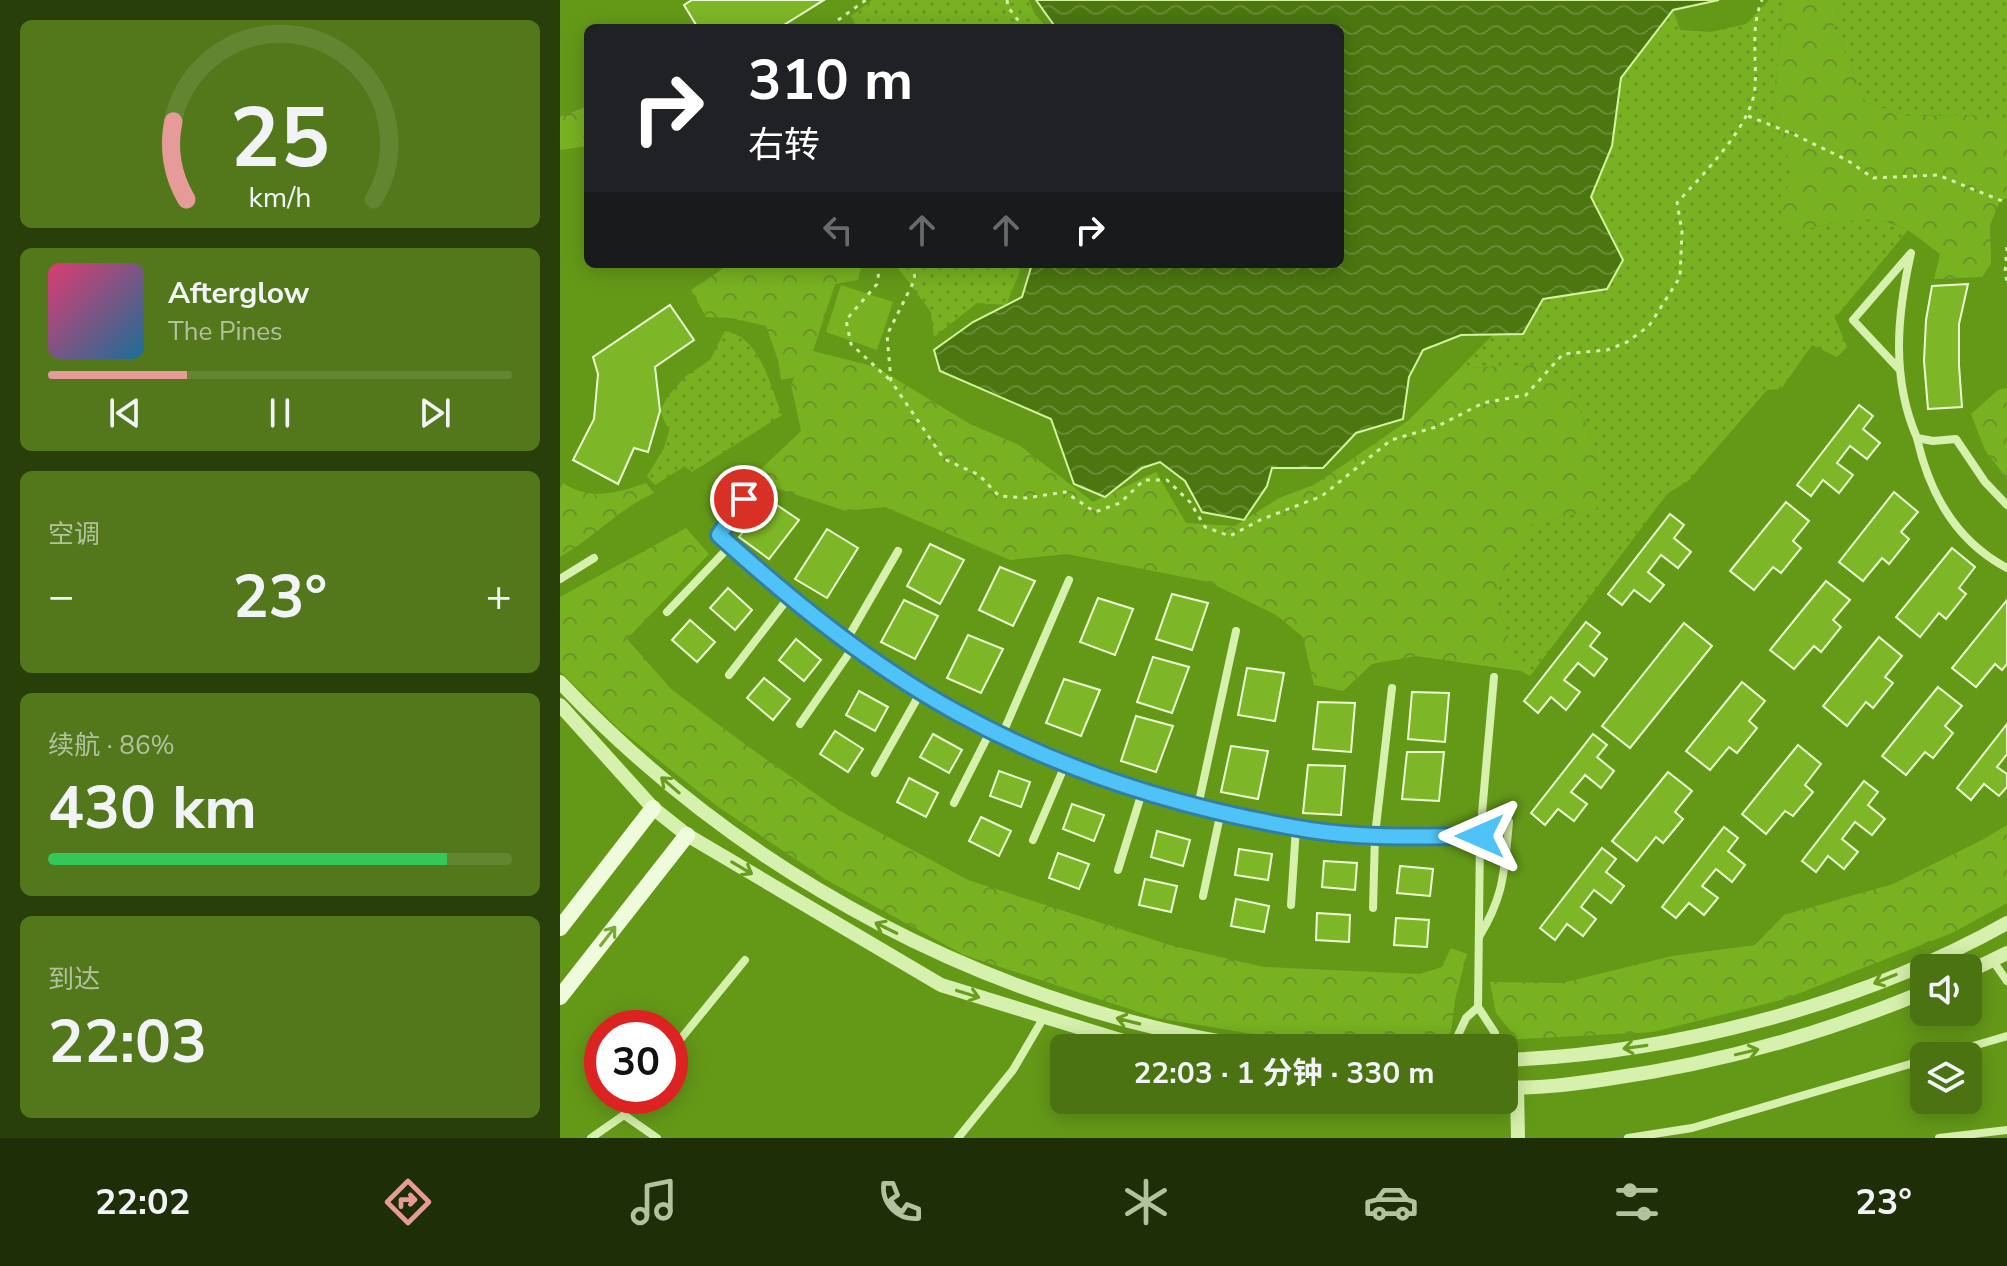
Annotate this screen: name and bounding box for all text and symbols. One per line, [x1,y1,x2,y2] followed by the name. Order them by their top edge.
[748,42,913,119] text: 310 m
[616,56,720,160] icon: right
[230,82,330,195] text: 25
[748,121,820,170] text: 右转
[249,178,311,217] text: km/h
[816,208,860,252] icon: left
[900,208,944,252] icon: ahead
[984,208,1028,252] icon: ahead
[1068,208,1112,252] icon: right
[168,273,309,314] text: Afterglow
[168,314,283,349] text: The Pines
[103,391,147,435] icon: previous
[258,391,302,435] icon: pause
[413,391,457,435] icon: next
[710,465,778,533] pin
[722,477,766,521] icon: arrive
[48,517,100,552] text: 空调
[233,556,327,638] text: 23°
[48,567,74,627] text: −
[486,567,512,627] text: +
[48,728,175,763] text: 续航 · 86%
[48,767,257,849] text: 430 km
[660,776,680,794] one-way arrow
[1438,794,1522,878] position arrow
[730,860,753,876] one-way arrow
[875,920,899,935] one-way arrow
[599,926,617,947] one-way arrow
[1910,954,1982,1114] map controls
[1910,954,1982,1026] button: sound
[48,962,100,997] text: 到达
[1873,972,1898,987] one-way arrow
[955,987,981,1002] one-way arrow
[48,1001,207,1083] text: 22:03
[584,1010,688,1114] speed limit sign: 30
[1116,1012,1142,1027] one-way arrow
[1622,1039,1649,1054] one-way arrow
[1910,1042,1982,1114] button: layers
[1733,1044,1759,1059] one-way arrow
[1133,1053,1435,1094] text: 22:03 · 1 分钟 · 330 m
[380,1174,436,1230] icon: directions
[626,1174,682,1230] icon: music
[872,1174,928,1230] icon: phone
[1118,1174,1174,1230] icon: climate
[1363,1174,1419,1230] icon: car
[1609,1174,1665,1230] icon: filters
[95,1178,190,1227] text: 22:02
[1855,1178,1912,1227] text: 23°

